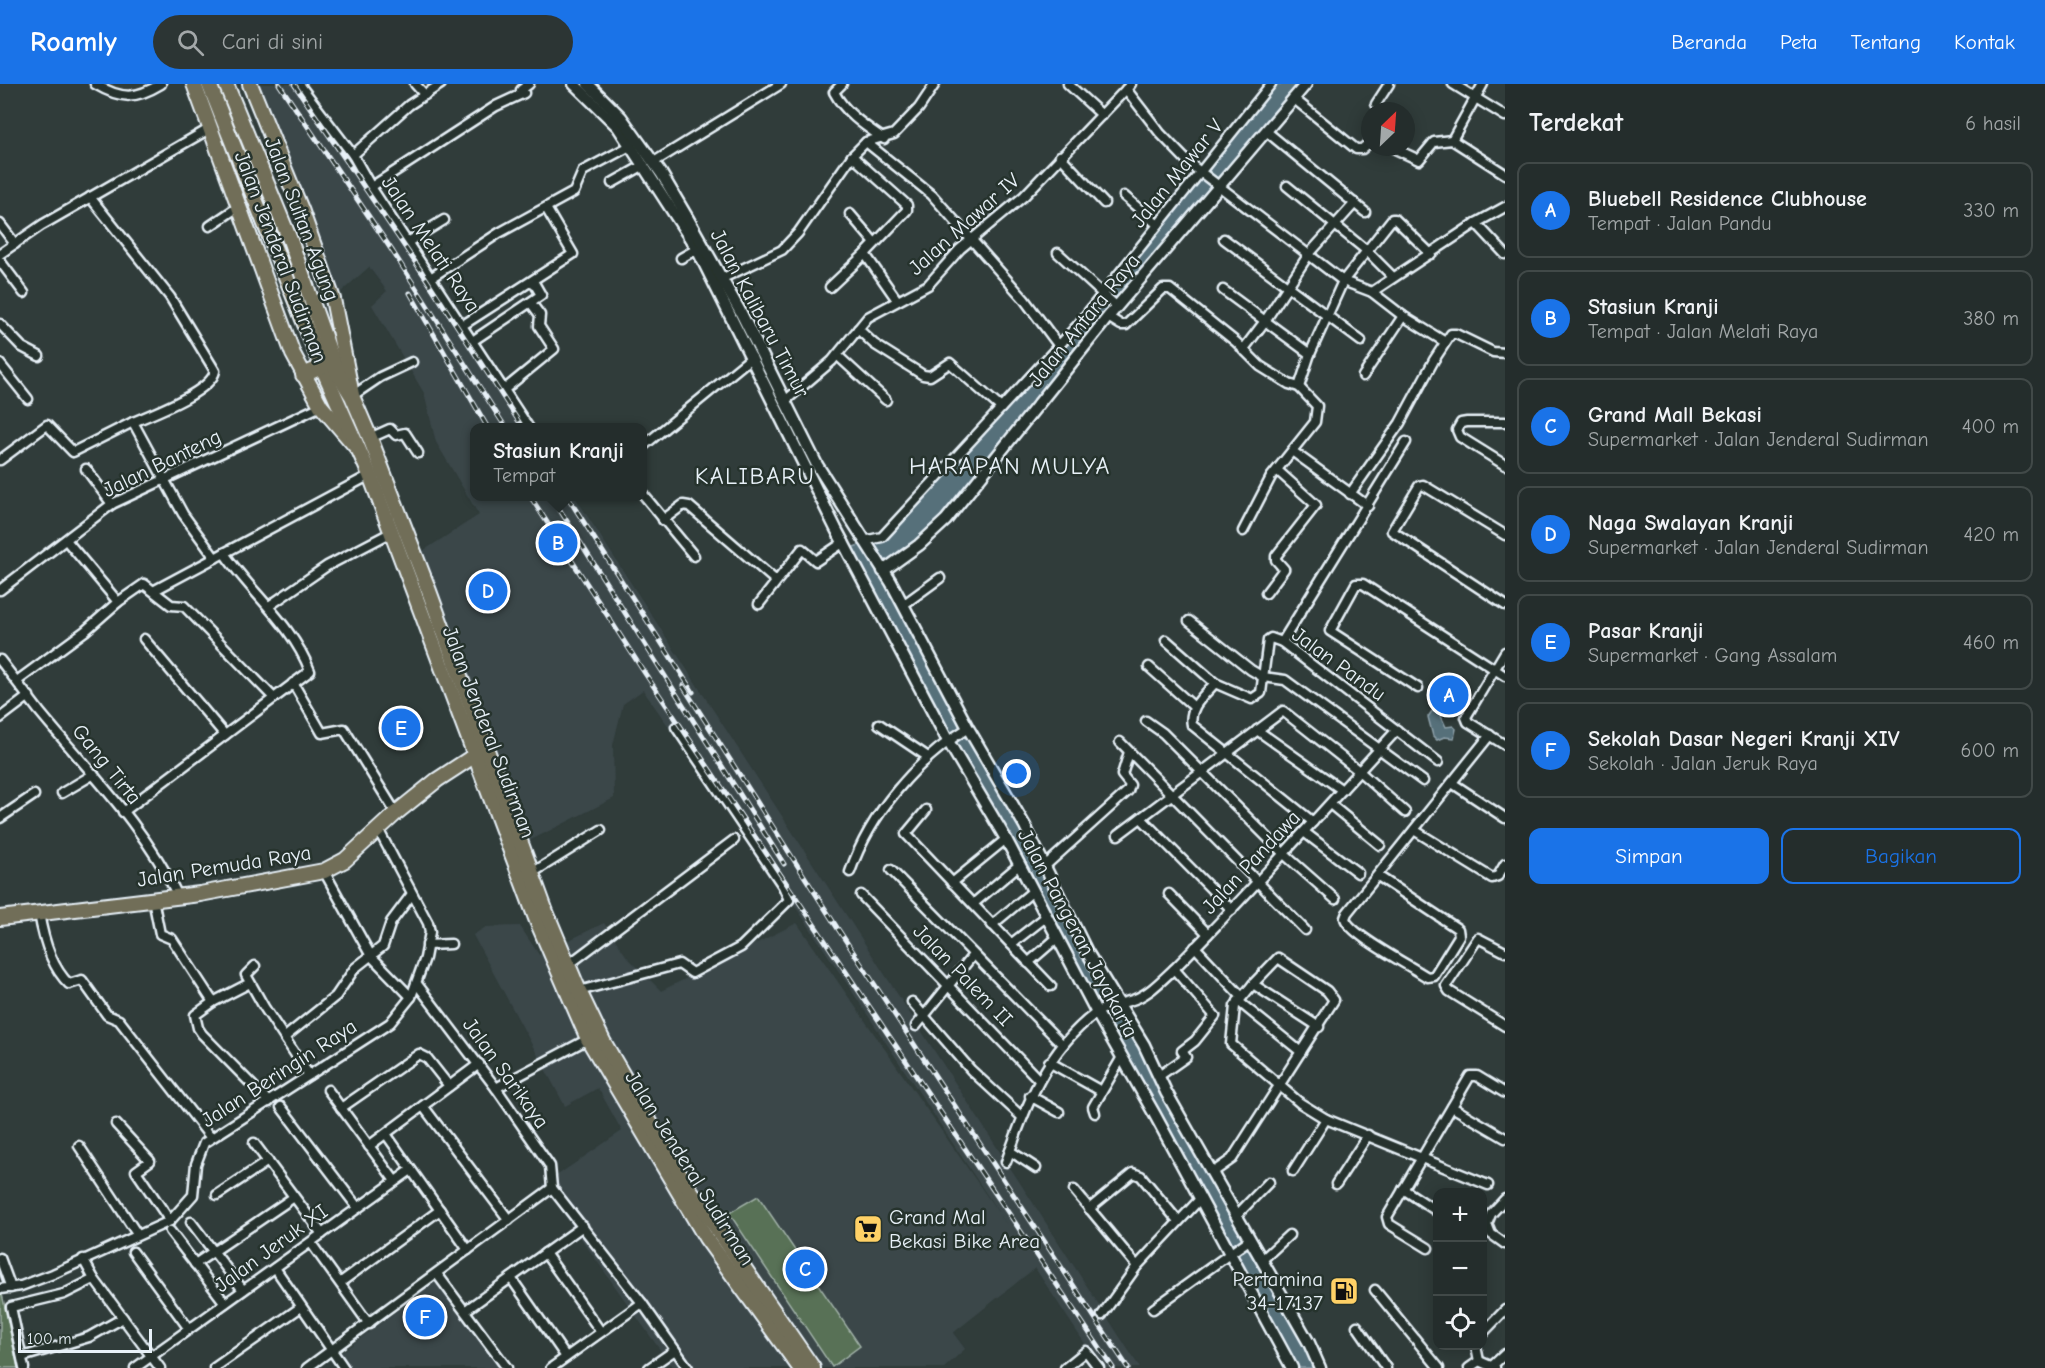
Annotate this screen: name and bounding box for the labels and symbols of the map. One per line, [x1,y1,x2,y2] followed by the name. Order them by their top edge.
[1361,102,1415,156] north arrow
[1126,113,1228,232] street label: Jalan Mawar V
[260,134,344,304] street label: Jalan Sultan Agung
[230,148,332,366] street label: Jalan Jenderal Sudirman
[904,167,1025,280] street label: Jalan Mawar IV
[377,171,485,317] street label: Jalan Melati Raya
[706,225,815,402] street label: Jalan Kalibaru Timur
[1023,249,1145,391] street label: Jalan Antara Raya
[99,424,225,502] street label: Jalan Banteng
[909,452,1111,480] district label: HARAPAN MULYA
[695,462,815,490] district label: KALIBARU
[538,520,578,566] pin: B
[468,568,508,614] pin: D
[1288,622,1390,706] street label: Jalan Pandu
[438,623,540,841] street label: Jalan Jenderal Sudirman
[1430,672,1468,718] pin: A
[382,706,420,750] pin: E
[67,719,147,809] street label: Gang Tirta
[1002,759,1031,788] your location
[1197,805,1305,919] street label: Jalan Pandawa
[1013,825,1143,1041] street label: Jalan Pangeran Jayakarta
[135,840,313,892] street label: Jalan Pemuda Raya
[908,919,1018,1031] street label: Jalan Palem II
[458,1013,554,1133] street label: Jalan Sarikaya
[197,1014,361,1132] street label: Jalan Beringin Raya
[620,1066,760,1270] street label: Jalan Jenderal Sudirman
[210,1199,332,1297] street label: Jalan Jeruk XI
[889,1205,1040,1253] place label: Grand Mal Bekasi Bike Area
[852,1213,884,1245] supermarket icon: Grand Mal Bekasi Bike Area
[786,1246,824,1292] pin: C
[1232,1267,1323,1315] place label: Pertamina 34-17137
[1328,1275,1360,1307] fuel station icon: Pertamina 34-17137
[406,1294,444,1340] pin: F
[18,1326,152,1354] scale bar

